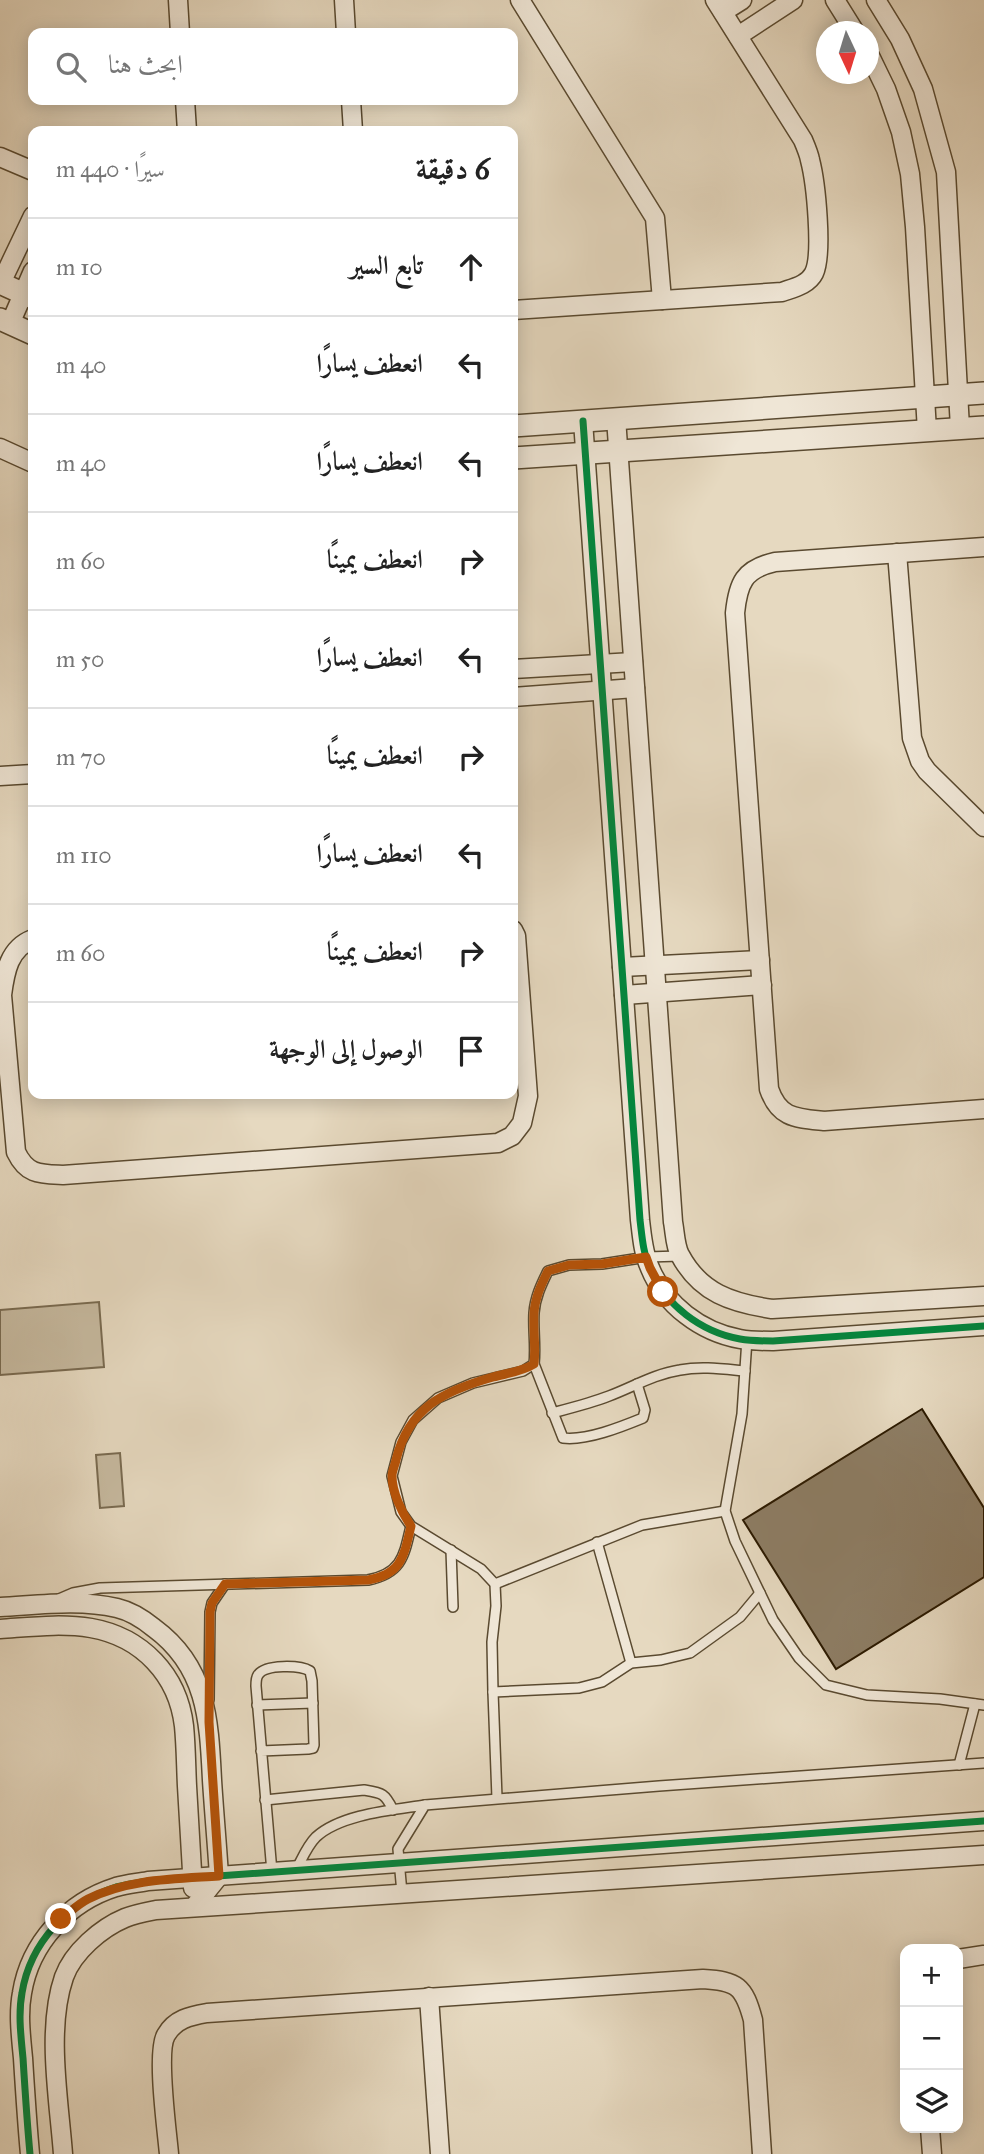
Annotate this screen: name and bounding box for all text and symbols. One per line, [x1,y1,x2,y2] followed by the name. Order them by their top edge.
[816,21,879,84] north arrow
[28,28,518,105] search box
[52,48,90,86] icon: search
[108,48,183,80] text: ابحث هنا
[416,151,490,187] text: 6 دقيقة
[56,155,165,183] text: سيرًا · 440 m
[452,248,490,286] icon: ahead
[350,249,423,281] text: تابع السير
[56,253,103,281] text: 10 m
[452,346,490,384] icon: left
[316,347,423,379] text: انعطف يسارًا
[56,351,106,379] text: 40 m
[452,444,490,482] icon: left
[316,445,423,477] text: انعطف يسارًا
[56,449,106,477] text: 40 m
[452,542,490,580] icon: right
[327,543,423,575] text: انعطف يمينًا
[56,547,105,575] text: 60 m
[452,640,490,678] icon: left
[316,641,423,673] text: انعطف يسارًا
[56,645,104,673] text: 50 m
[452,738,490,776] icon: right
[327,739,423,771] text: انعطف يمينًا
[56,743,106,771] text: 70 m
[452,836,490,874] icon: left
[316,837,423,869] text: انعطف يسارًا
[56,841,112,869] text: 110 m
[452,934,490,972] icon: right
[327,935,423,967] text: انعطف يمينًا
[56,939,105,967] text: 60 m
[452,1032,490,1070] icon: arrive
[269,1033,423,1065] text: الوصول إلى الوجهة
[647,1276,678,1307] route start
[45,1903,76,1934] route end
[900,1944,963,2133] map controls
[900,1944,963,2007] button: +
[900,2007,963,2070] button: −
[900,2070,963,2133] button: layers

